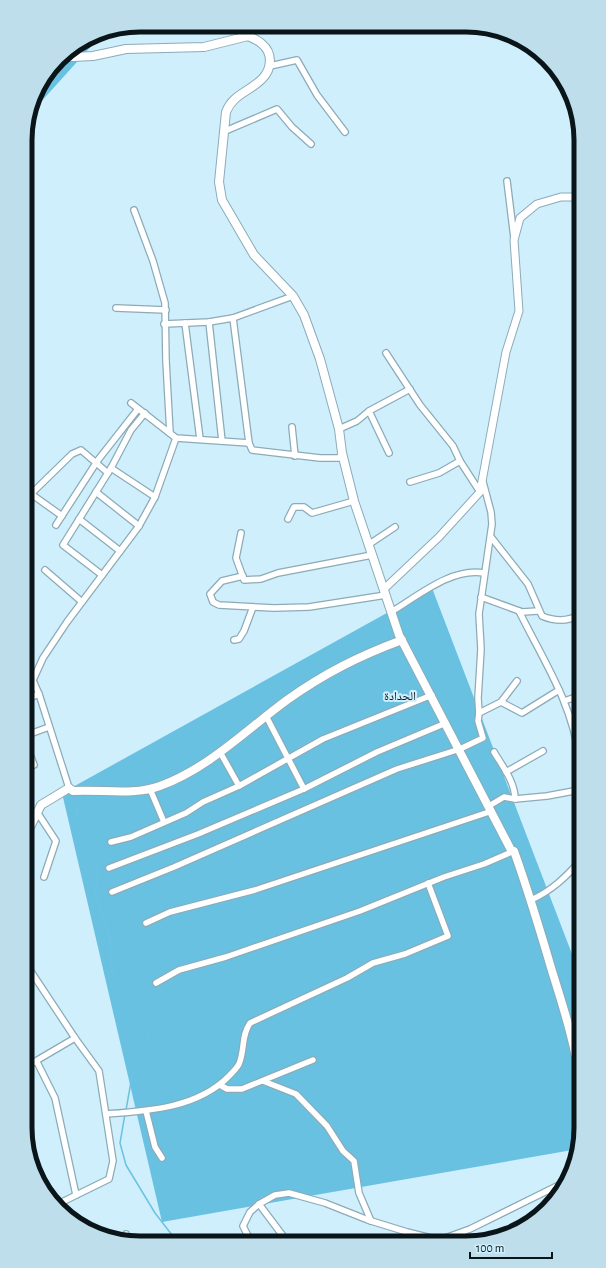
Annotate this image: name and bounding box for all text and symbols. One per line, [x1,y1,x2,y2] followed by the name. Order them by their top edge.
[384,690,416,702] district label: الحدادة
[470,1234,552,1260] scale bar
[476,1242,504,1254] text: 100 m

